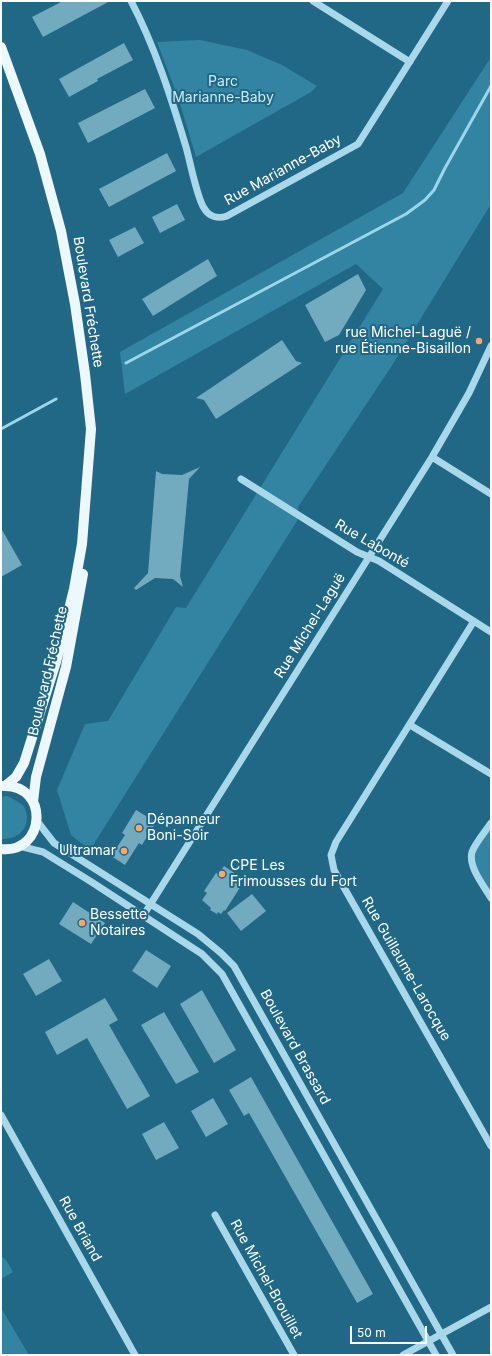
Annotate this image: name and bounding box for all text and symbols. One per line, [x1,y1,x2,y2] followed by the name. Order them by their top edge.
[172,74,274,106] park label: Parc Marianne-Baby
[222,131,344,209] street label: Rue Marianne-Baby
[69,235,107,369] street label: Boulevard Fréchette
[335,325,471,358] place label: rue Michel-Laguë / rue Étienne-Bisaillon
[474,336,484,346] marker: rue Michel-Laguë / rue Étienne-Bisaillon
[332,516,412,572] street label: Rue Labonté
[271,570,349,682] street label: Rue Michel-Laguë
[25,604,71,738] street label: Boulevard Fréchette
[147,812,220,844] place label: Dépanneur Boni-Soir
[134,823,144,833] marker: Dépanneur Boni-Soir
[59,843,116,859] place label: Ultramar
[119,846,129,856] marker: Ultramar
[230,858,357,890] place label: CPE Les Frimousses du Fort
[217,869,227,879] marker: CPE Les Frimousses du Fort
[358,894,454,1044] street label: Rue Guillaume-Larocque
[90,907,147,940] place label: Bessette Notaires
[77,918,87,928] marker: Bessette Notaires
[256,987,334,1107] street label: Boulevard Brassard
[55,1193,105,1265] street label: Rue Briand
[226,1217,306,1341] street label: Rue Michel-Brouillet
[352,1318,429,1344] scale bar
[357,1325,386,1340] text: 50 m

